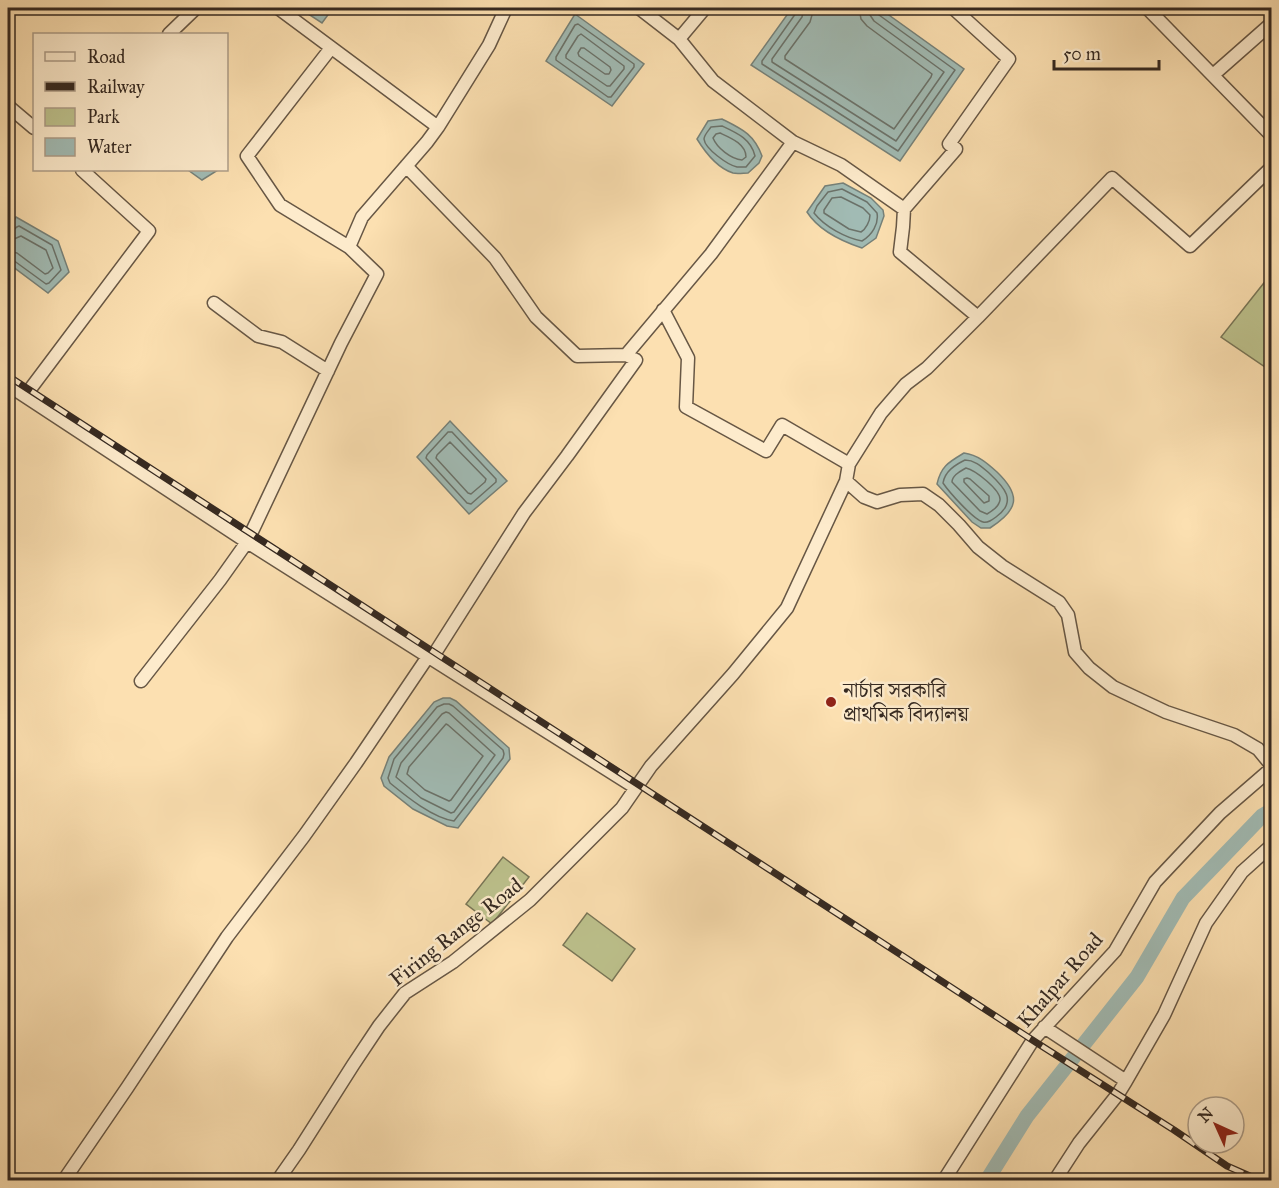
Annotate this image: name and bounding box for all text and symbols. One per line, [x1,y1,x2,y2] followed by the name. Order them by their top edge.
[33,33,228,171] legend
[1054,33,1159,71] scale bar
[1063,43,1101,65] text: 50 m
[87,46,125,68] text: Road
[87,76,145,98] text: Railway
[87,106,120,128] text: Park
[87,136,132,158] text: Water
[842,677,970,727] place label: নার্চার সরকারি প্রাথমিক বিদ্যালয়
[824,695,838,709] marker: নার্চার সরকারি প্রাথমিক বিদ্যালয়
[384,872,528,992] street label: Firing Range Road
[1012,927,1109,1033] street label: Khalpar Road
[1186,1095,1246,1155] north arrow
[1194,1103,1218,1126] text: N

